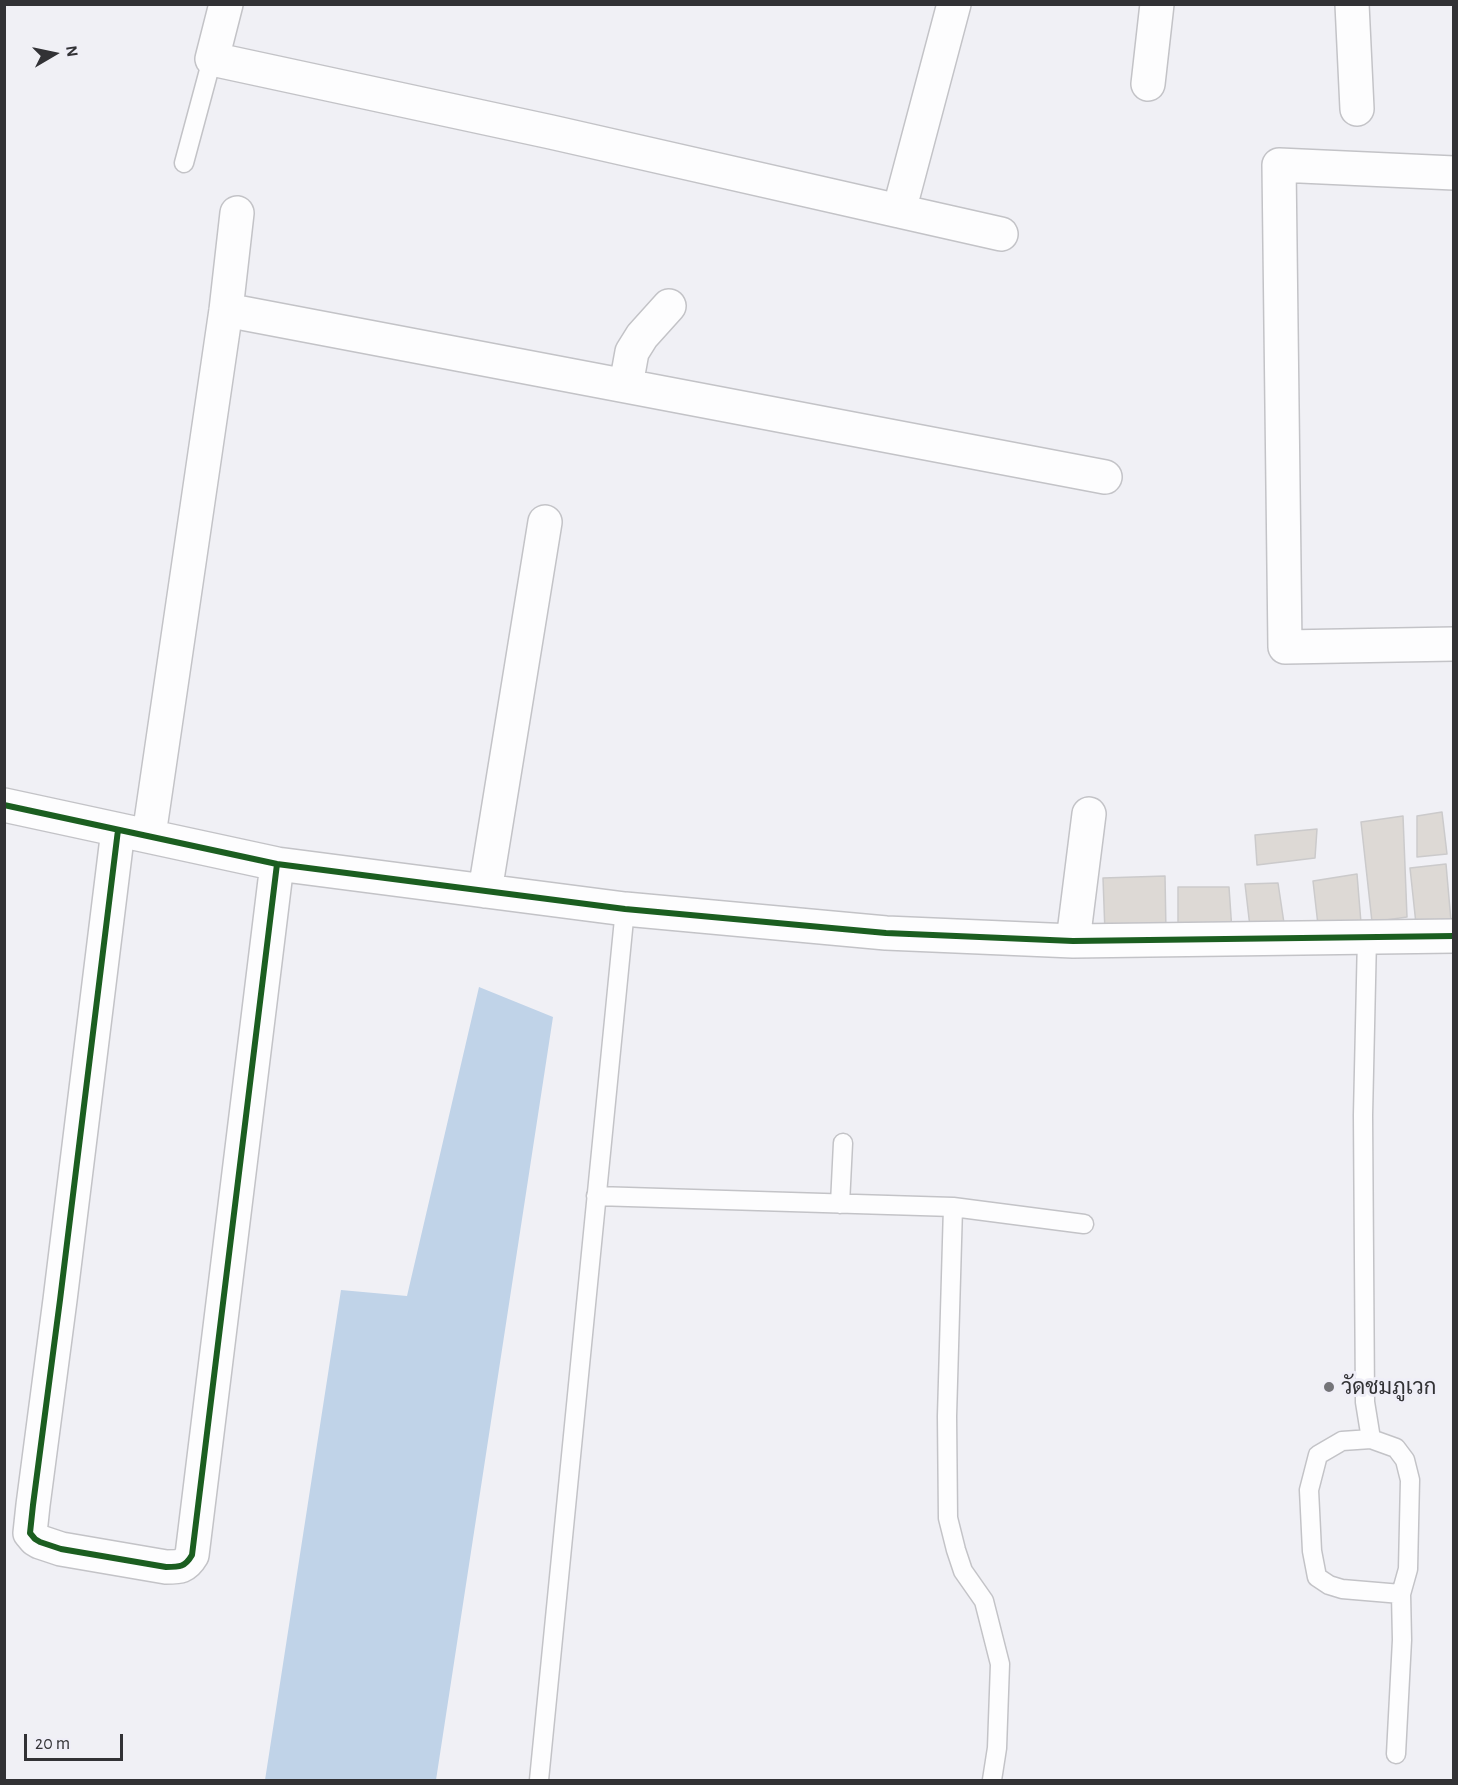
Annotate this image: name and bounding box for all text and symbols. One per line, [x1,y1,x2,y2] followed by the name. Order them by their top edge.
[24,24,84,84] north arrow
[63,44,81,58] text: N
[1341,1374,1436,1400] place label: วัดชมภูเวก
[1322,1380,1336,1394] marker: วัดชมภูเวก
[27,1722,126,1760] scale bar
[35,1735,70,1753] text: 20 m

